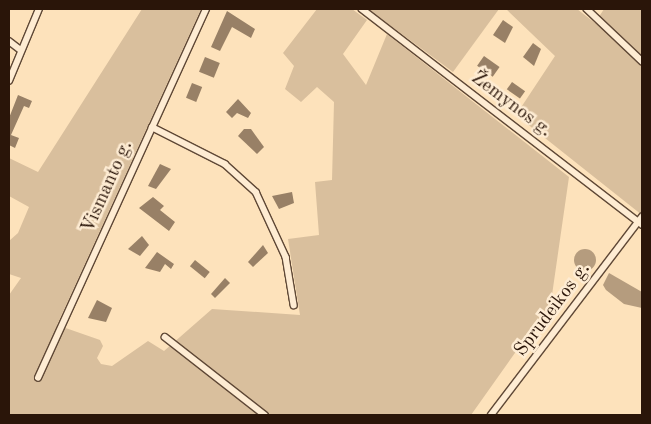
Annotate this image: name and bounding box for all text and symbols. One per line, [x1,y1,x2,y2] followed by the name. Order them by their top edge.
[466,67,556,143] street label: Žemynos g.
[77,137,139,237] street label: Vismanto g.
[510,258,596,362] street label: Sprudeikos g.

